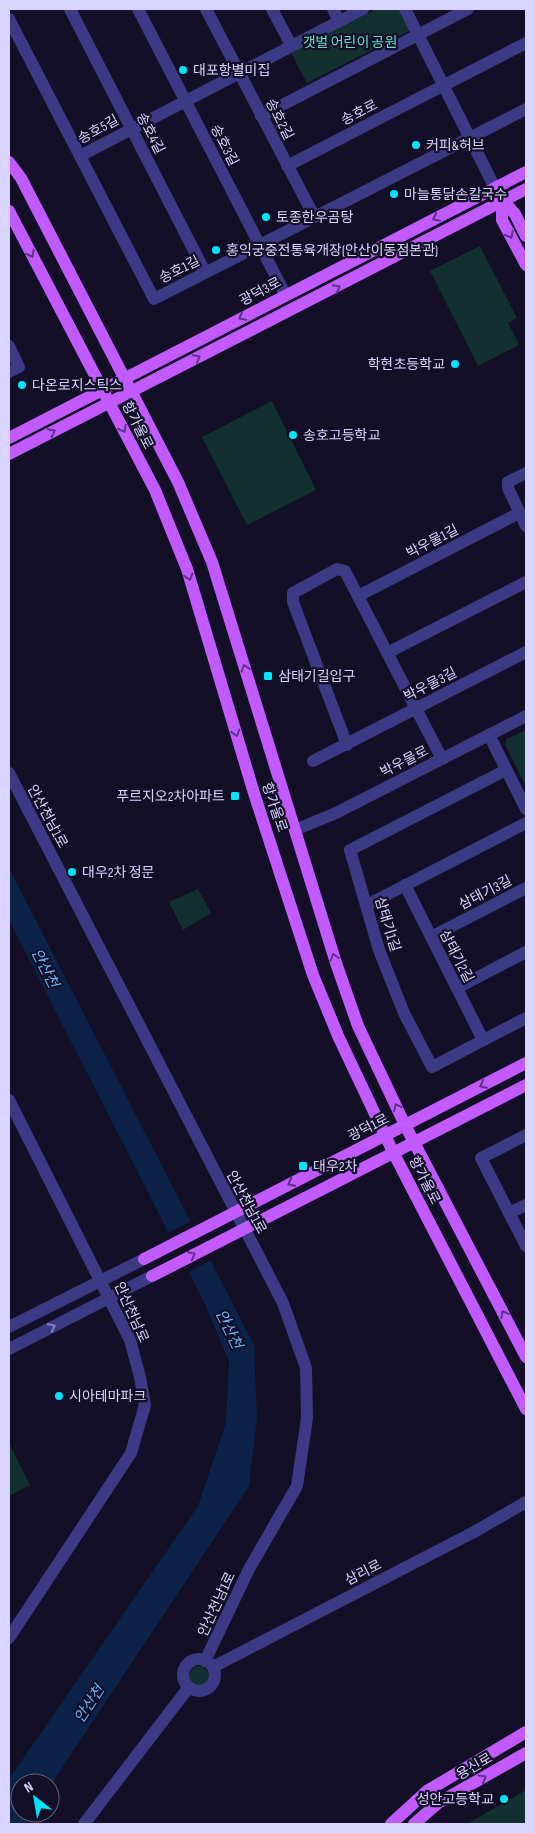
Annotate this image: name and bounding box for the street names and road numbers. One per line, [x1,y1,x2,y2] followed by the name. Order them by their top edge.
[262,96,297,143] street label: 송호2길
[338,96,380,129] street label: 송호로
[133,110,168,157] street label: 송호4길
[75,111,122,148] street label: 송호5길
[207,122,242,169] street label: 송호3길
[156,252,202,287] street label: 송호1길
[237,273,284,309] street label: 광덕3로
[118,398,157,452] street label: 항가울로
[403,521,461,562] street label: 박우물1길
[401,664,460,705] street label: 박우물3길
[377,742,431,781] street label: 박우물로
[258,780,291,834] street label: 항가울로
[24,782,71,851] street label: 안산천남1로
[456,872,515,913] street label: 삼태기3길
[371,895,404,954] street label: 삼태기1길
[436,927,477,986] street label: 삼태기2길
[345,1110,392,1145] street label: 광덕1로
[405,1153,444,1207] street label: 항가울로
[223,1168,270,1237] street label: 안산천남1로
[111,1279,152,1345] street label: 안산천남로
[342,1556,384,1589] street label: 삼리로
[194,1569,239,1639] street label: 안산천남1로
[453,1749,495,1783] street label: 용신로

